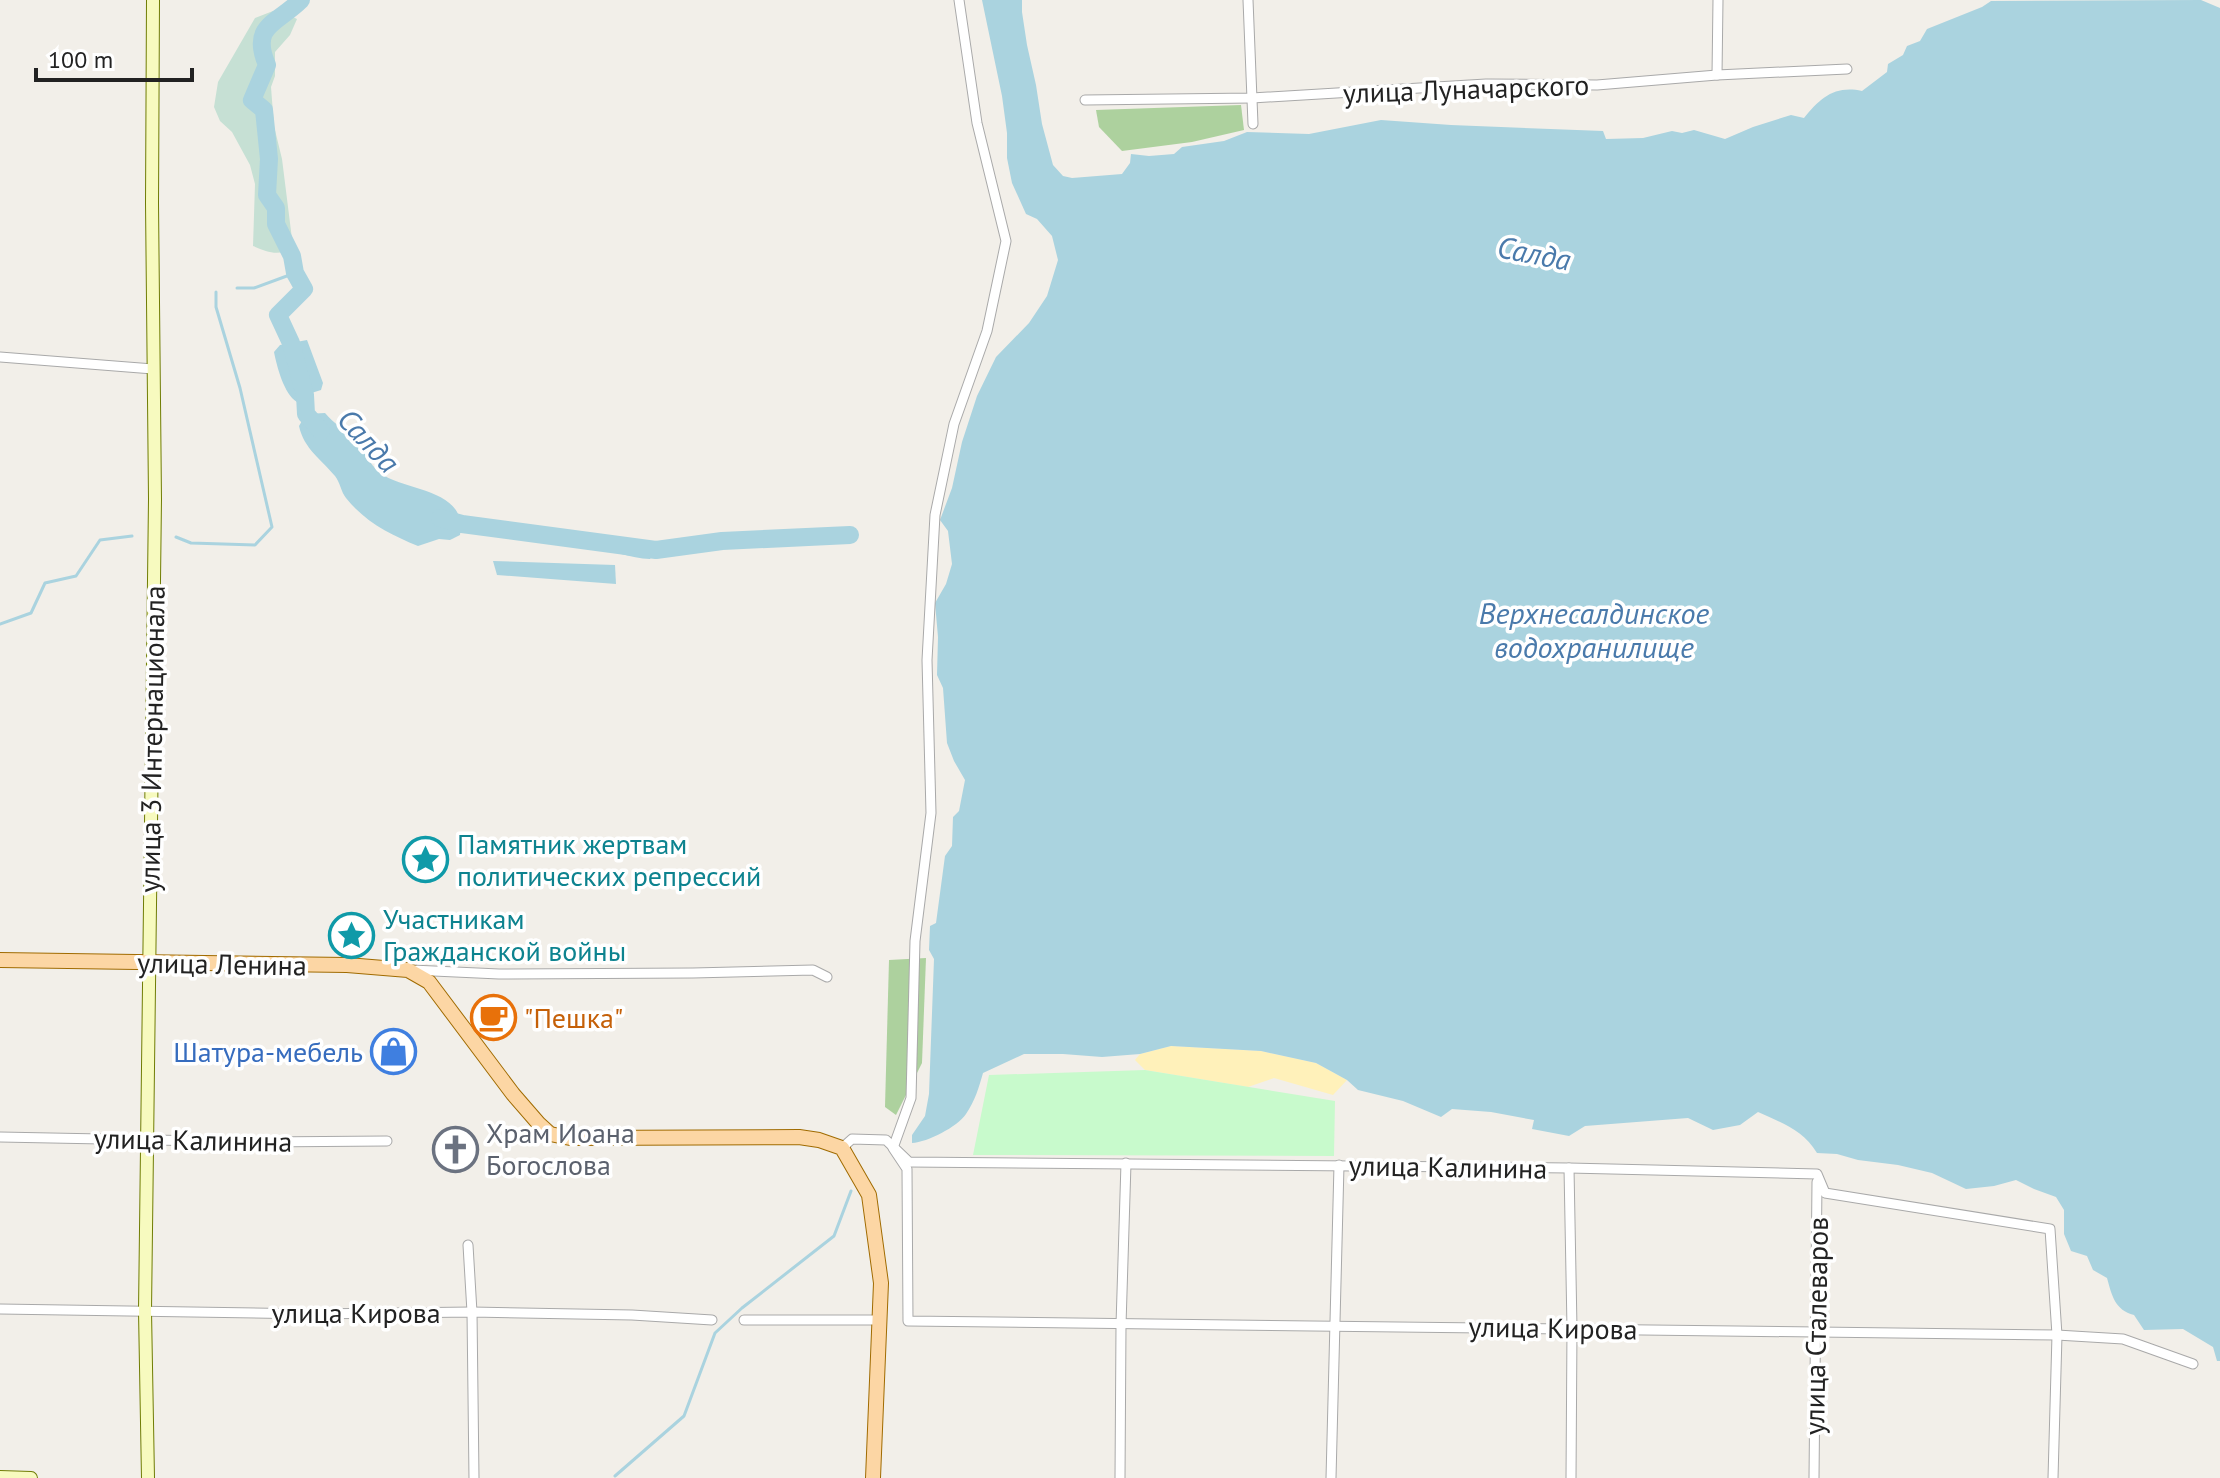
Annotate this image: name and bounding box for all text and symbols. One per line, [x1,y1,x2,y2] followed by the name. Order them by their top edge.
[36,32,192,82] scale bar
[48,44,113,75] text: 100 m
[1342,66,1590,111] street label: улица Луначарского
[1494,226,1575,279] water label: Салда
[330,400,409,481] water label: Салда
[130,585,173,893] street label: улица 3 Интернационала
[1479,593,1709,666] water label: Верхнесалдинское водохранилище
[457,825,761,894] place label: Памятник жертвам политических репрессий
[402,836,450,884] place icon: Памятник жертвам политических репрессий
[383,900,626,969] place label: Участникам Гражданской войны
[328,911,376,959] place icon: Участникам Гражданской войны
[137,944,307,983] street label: улица Ленина
[469,994,517,1042] cafe icon: "Пешка"
[524,999,623,1036] place label: "Пешка"
[370,1028,418,1076] shop icon: Шатура-мебель
[173,1033,363,1070] place label: Шатура-мебель
[486,1114,635,1183] place label: Храм Иоана Богослова
[93,1119,293,1160] street label: улица Калинина
[431,1125,479,1173] church icon: Храм Иоана Богослова
[1348,1146,1548,1187] street label: улица Калинина
[1795,1217,1836,1435] street label: улица Сталеваров
[271,1294,441,1331] street label: улица Кирова
[1468,1308,1638,1347] street label: улица Кирова

